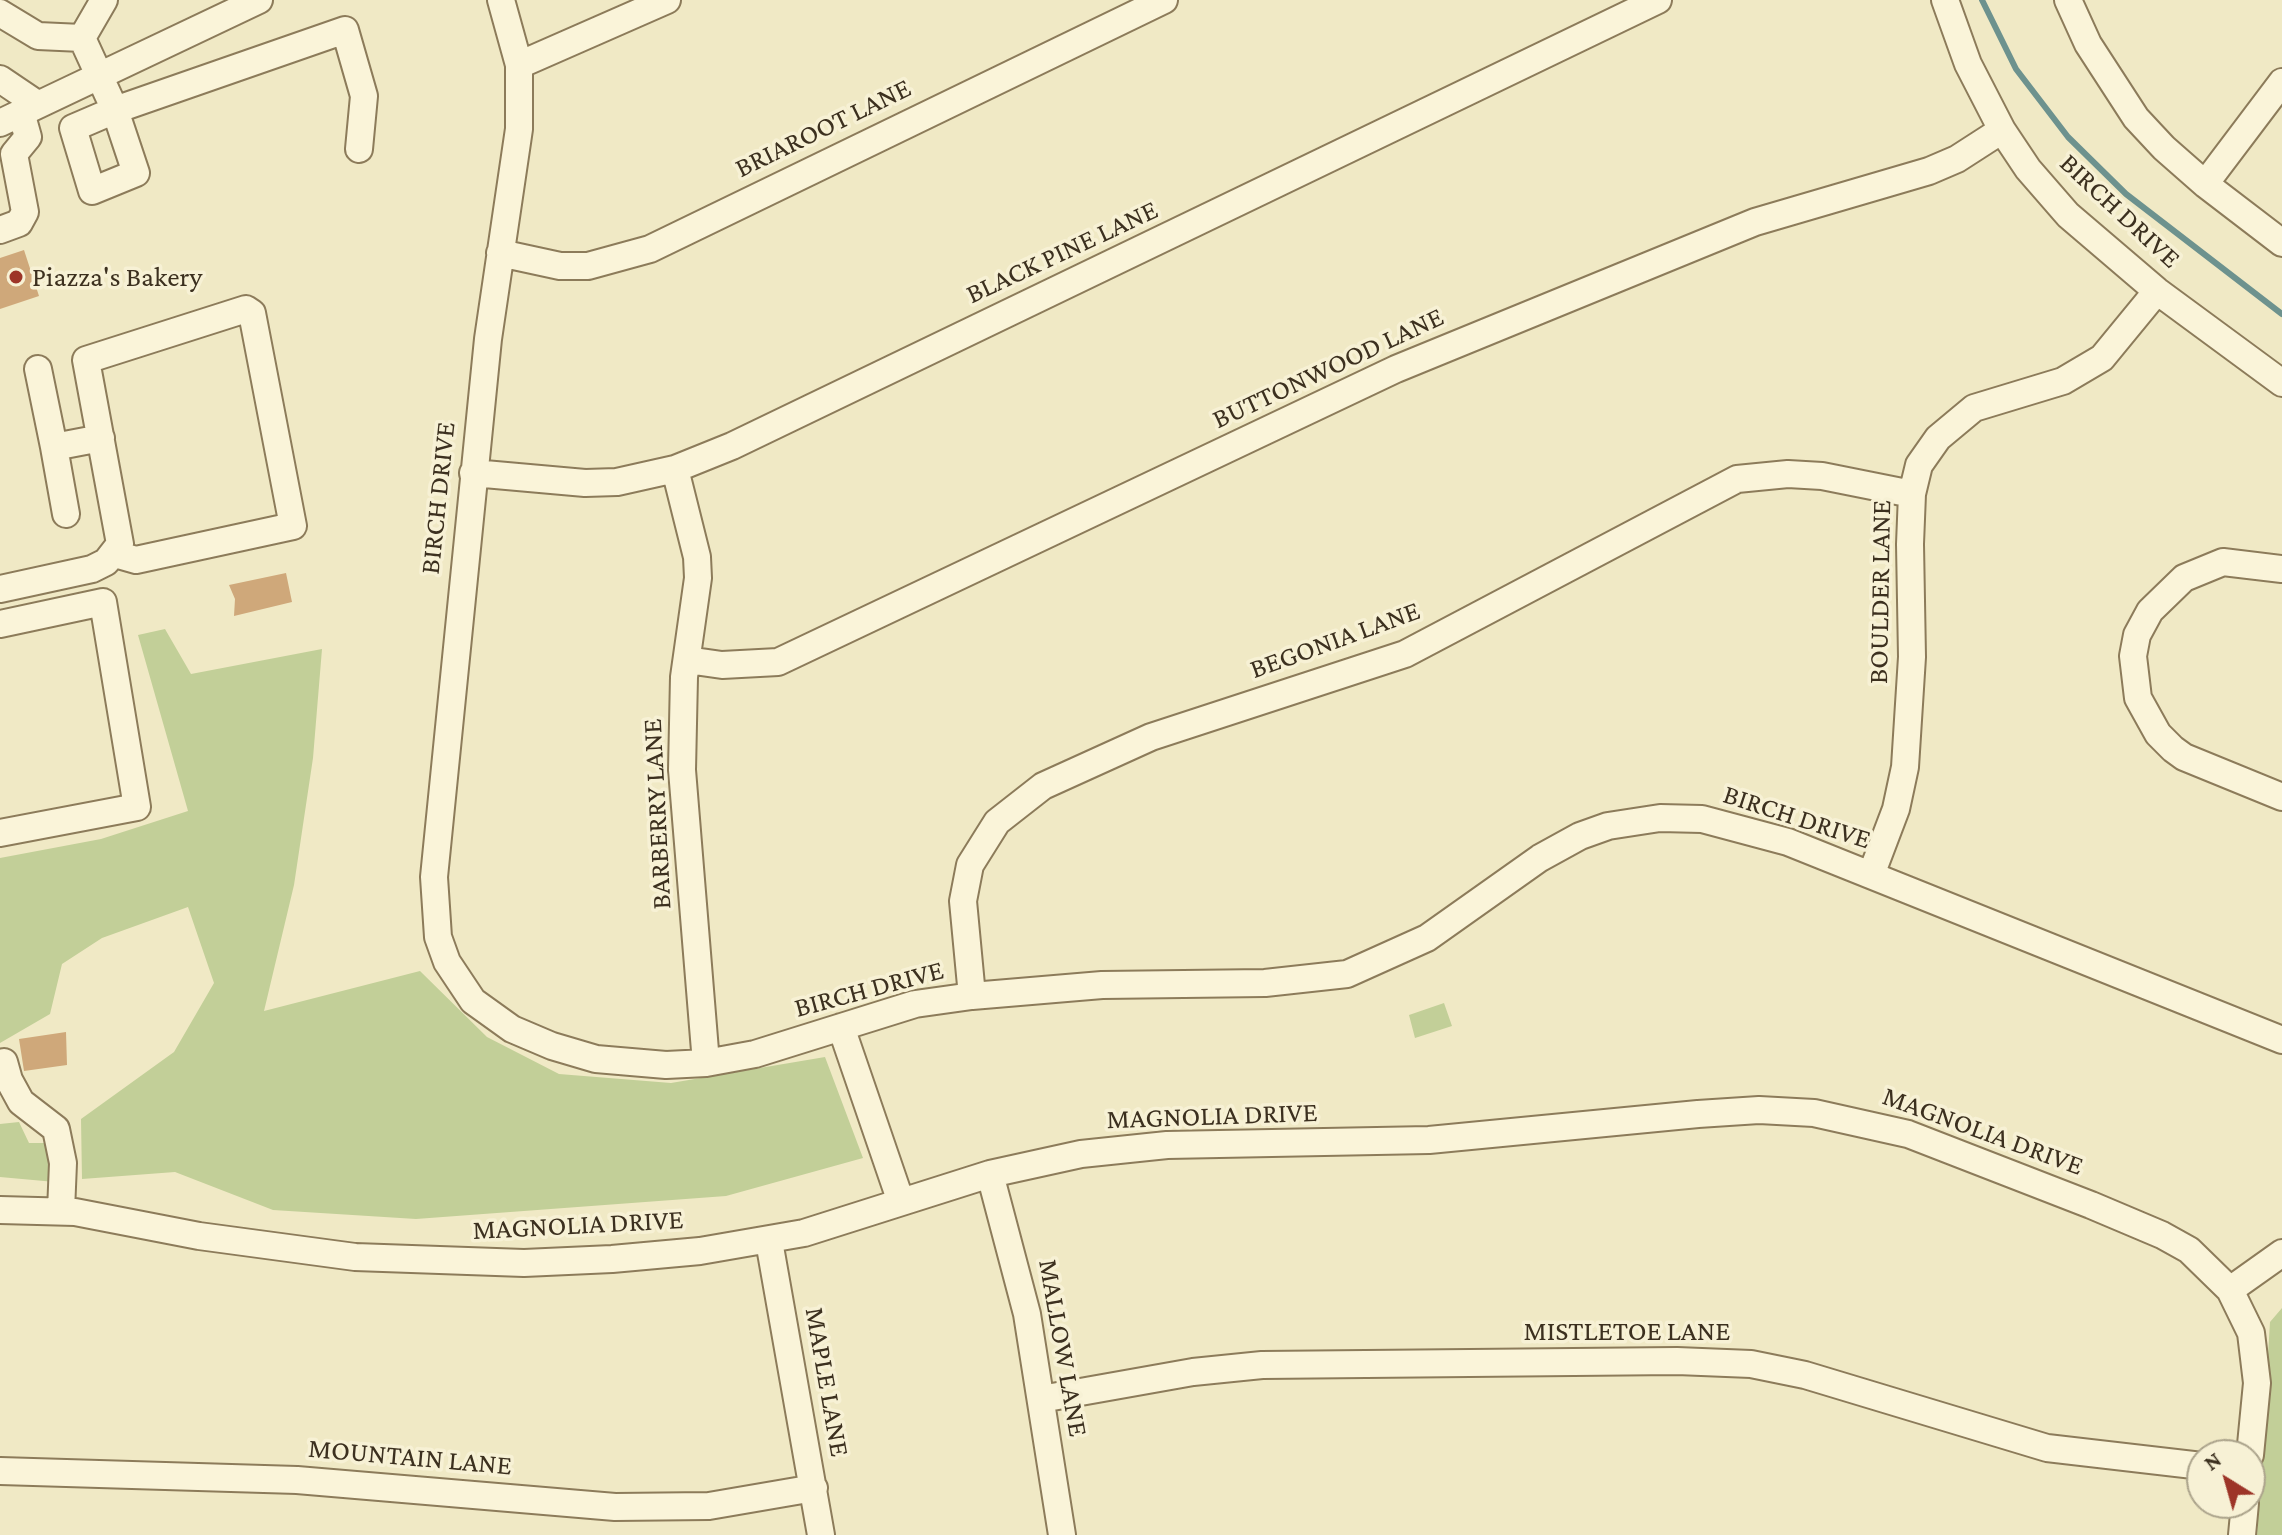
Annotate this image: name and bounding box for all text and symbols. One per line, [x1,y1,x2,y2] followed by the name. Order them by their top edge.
[729,71,917,185] street label: BRIAROOT LANE
[2053,147,2187,275] street label: BIRCH DRIVE
[961,193,1163,311] street label: BLACK PINE LANE
[32,260,202,294] place label: Piazza's Bakery
[7,268,25,286] marker: Piazza's Bakery
[1207,300,1449,436] street label: BUTTONWOOD LANE
[413,420,463,576] street label: BIRCH DRIVE
[1862,500,1898,684] street label: BOULDER LANE
[1245,594,1425,686] street label: BEGONIA LANE
[635,718,679,910] street label: BARBERRY LANE
[1719,777,1875,857] street label: BIRCH DRIVE
[791,953,947,1025] street label: BIRCH DRIVE
[1878,1079,2088,1183] street label: MAGNOLIA DRIVE
[1106,1096,1318,1136] street label: MAGNOLIA DRIVE
[472,1203,684,1247] street label: MAGNOLIA DRIVE
[1031,1257,1095,1439] street label: MALLOW LANE
[797,1305,857,1459] street label: MAPLE LANE
[1524,1314,1730,1348] street label: MISTLETOE LANE
[307,1431,513,1483] street label: MOUNTAIN LANE
[2186,1439,2266,1519] north arrow
[2199,1447,2226,1476] text: N

